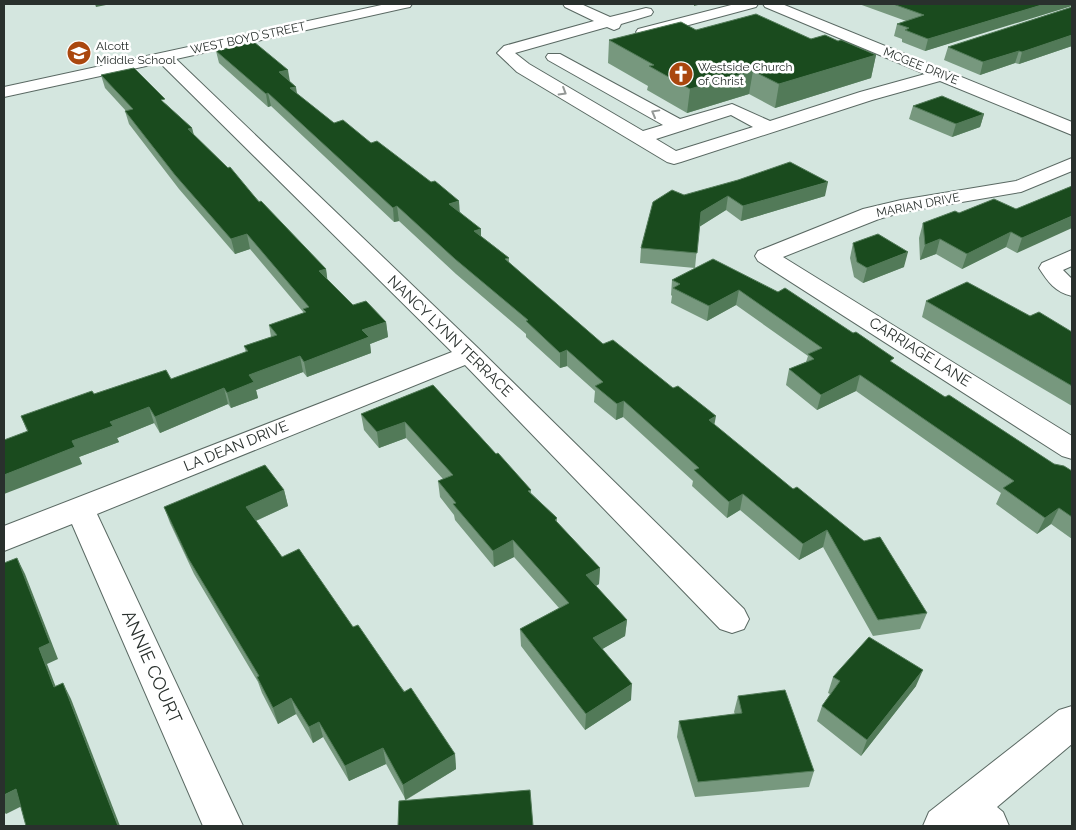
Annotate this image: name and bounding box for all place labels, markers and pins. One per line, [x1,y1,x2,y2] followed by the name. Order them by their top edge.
[96,39,177,67] place label: Alcott Middle School
[66,40,92,66] school or university icon: Alcott Middle School
[698,60,793,88] place label: Westside Church of Christ
[668,61,694,87] church icon: Westside Church of Christ

